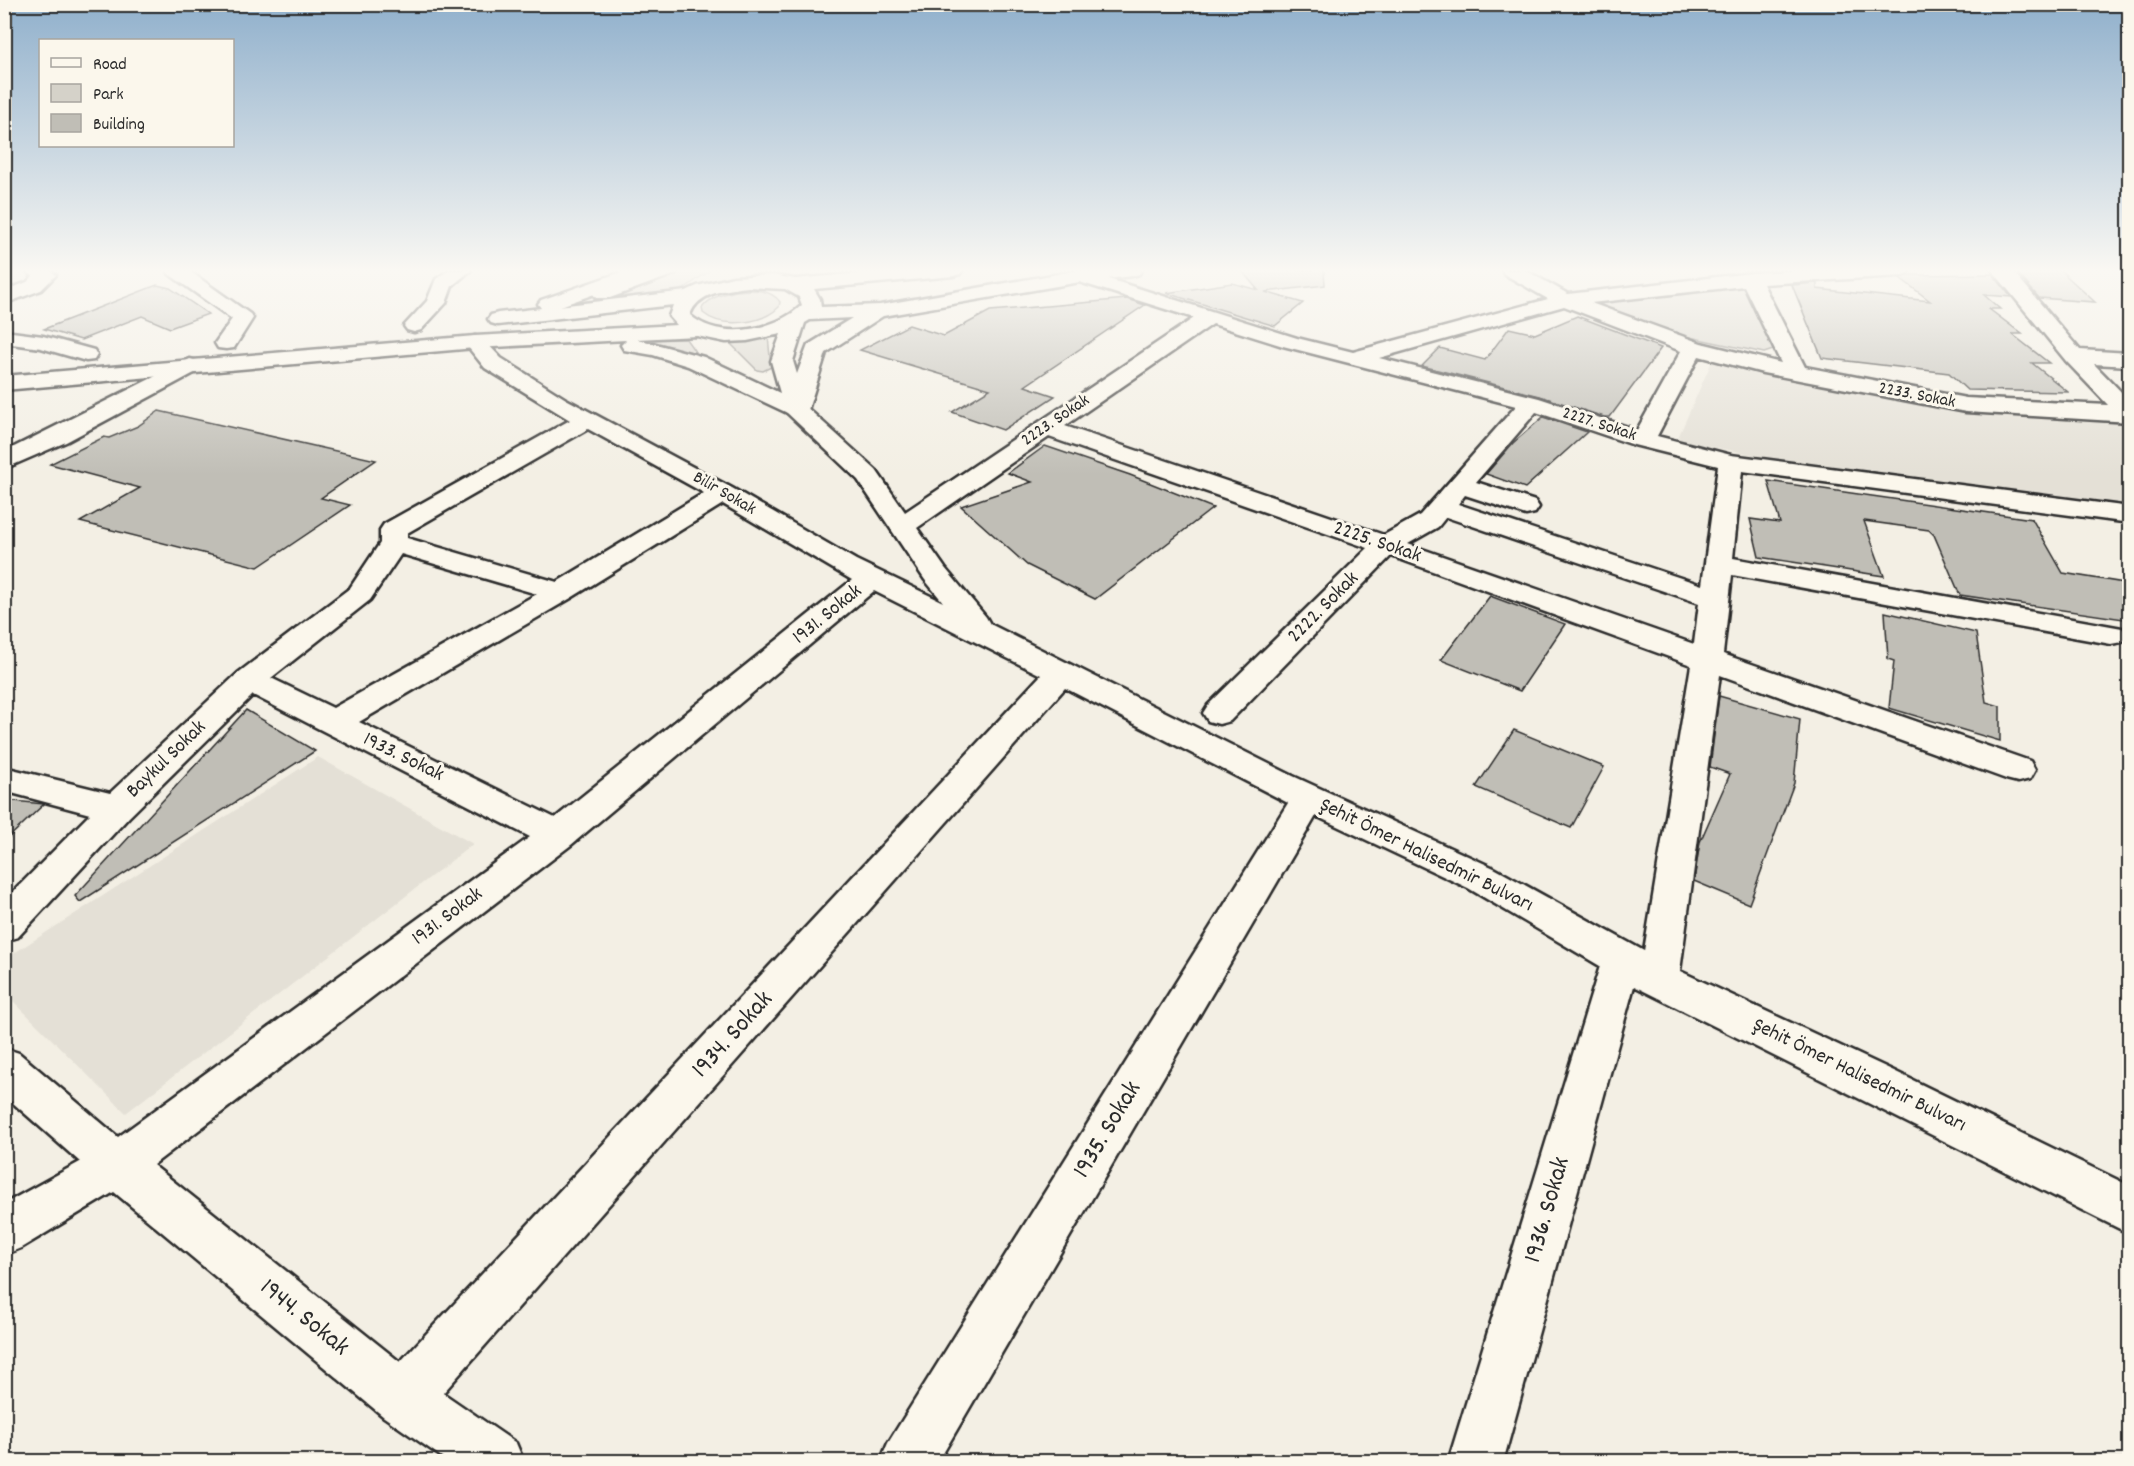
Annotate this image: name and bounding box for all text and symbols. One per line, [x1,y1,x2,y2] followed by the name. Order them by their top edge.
[39,39,234,147] legend
[93,53,127,78] text: Road
[93,83,124,108] text: Park
[93,113,145,138] text: Building
[1876,376,1958,416] street label: 2233. Sokak
[1017,389,1095,453] street label: 2223. Sokak
[1559,401,1639,449] street label: 2227. Sokak
[688,466,760,522] street label: Bilir Sokak
[1329,514,1425,572] street label: 2225. Sokak
[1281,565,1367,651] street label: 2222. Sokak
[787,578,869,652] street label: 1931. Sokak
[120,714,214,806] street label: Baykul Sokak
[357,725,449,791] street label: 1933. Sokak
[1314,791,1538,921] street label: Şehit Ömer Halisedmir Bulvarı
[406,880,490,954] street label: 1931. Sokak
[684,983,782,1087] street label: 1934. Sokak
[1747,1011,1971,1141] street label: Şehit Ömer Halisedmir Bulvarı
[1064,1074,1152,1186] street label: 1935. Sokak
[1515,1153,1581,1267] street label: 1936. Sokak
[251,1270,357,1366] street label: 1944. Sokak

